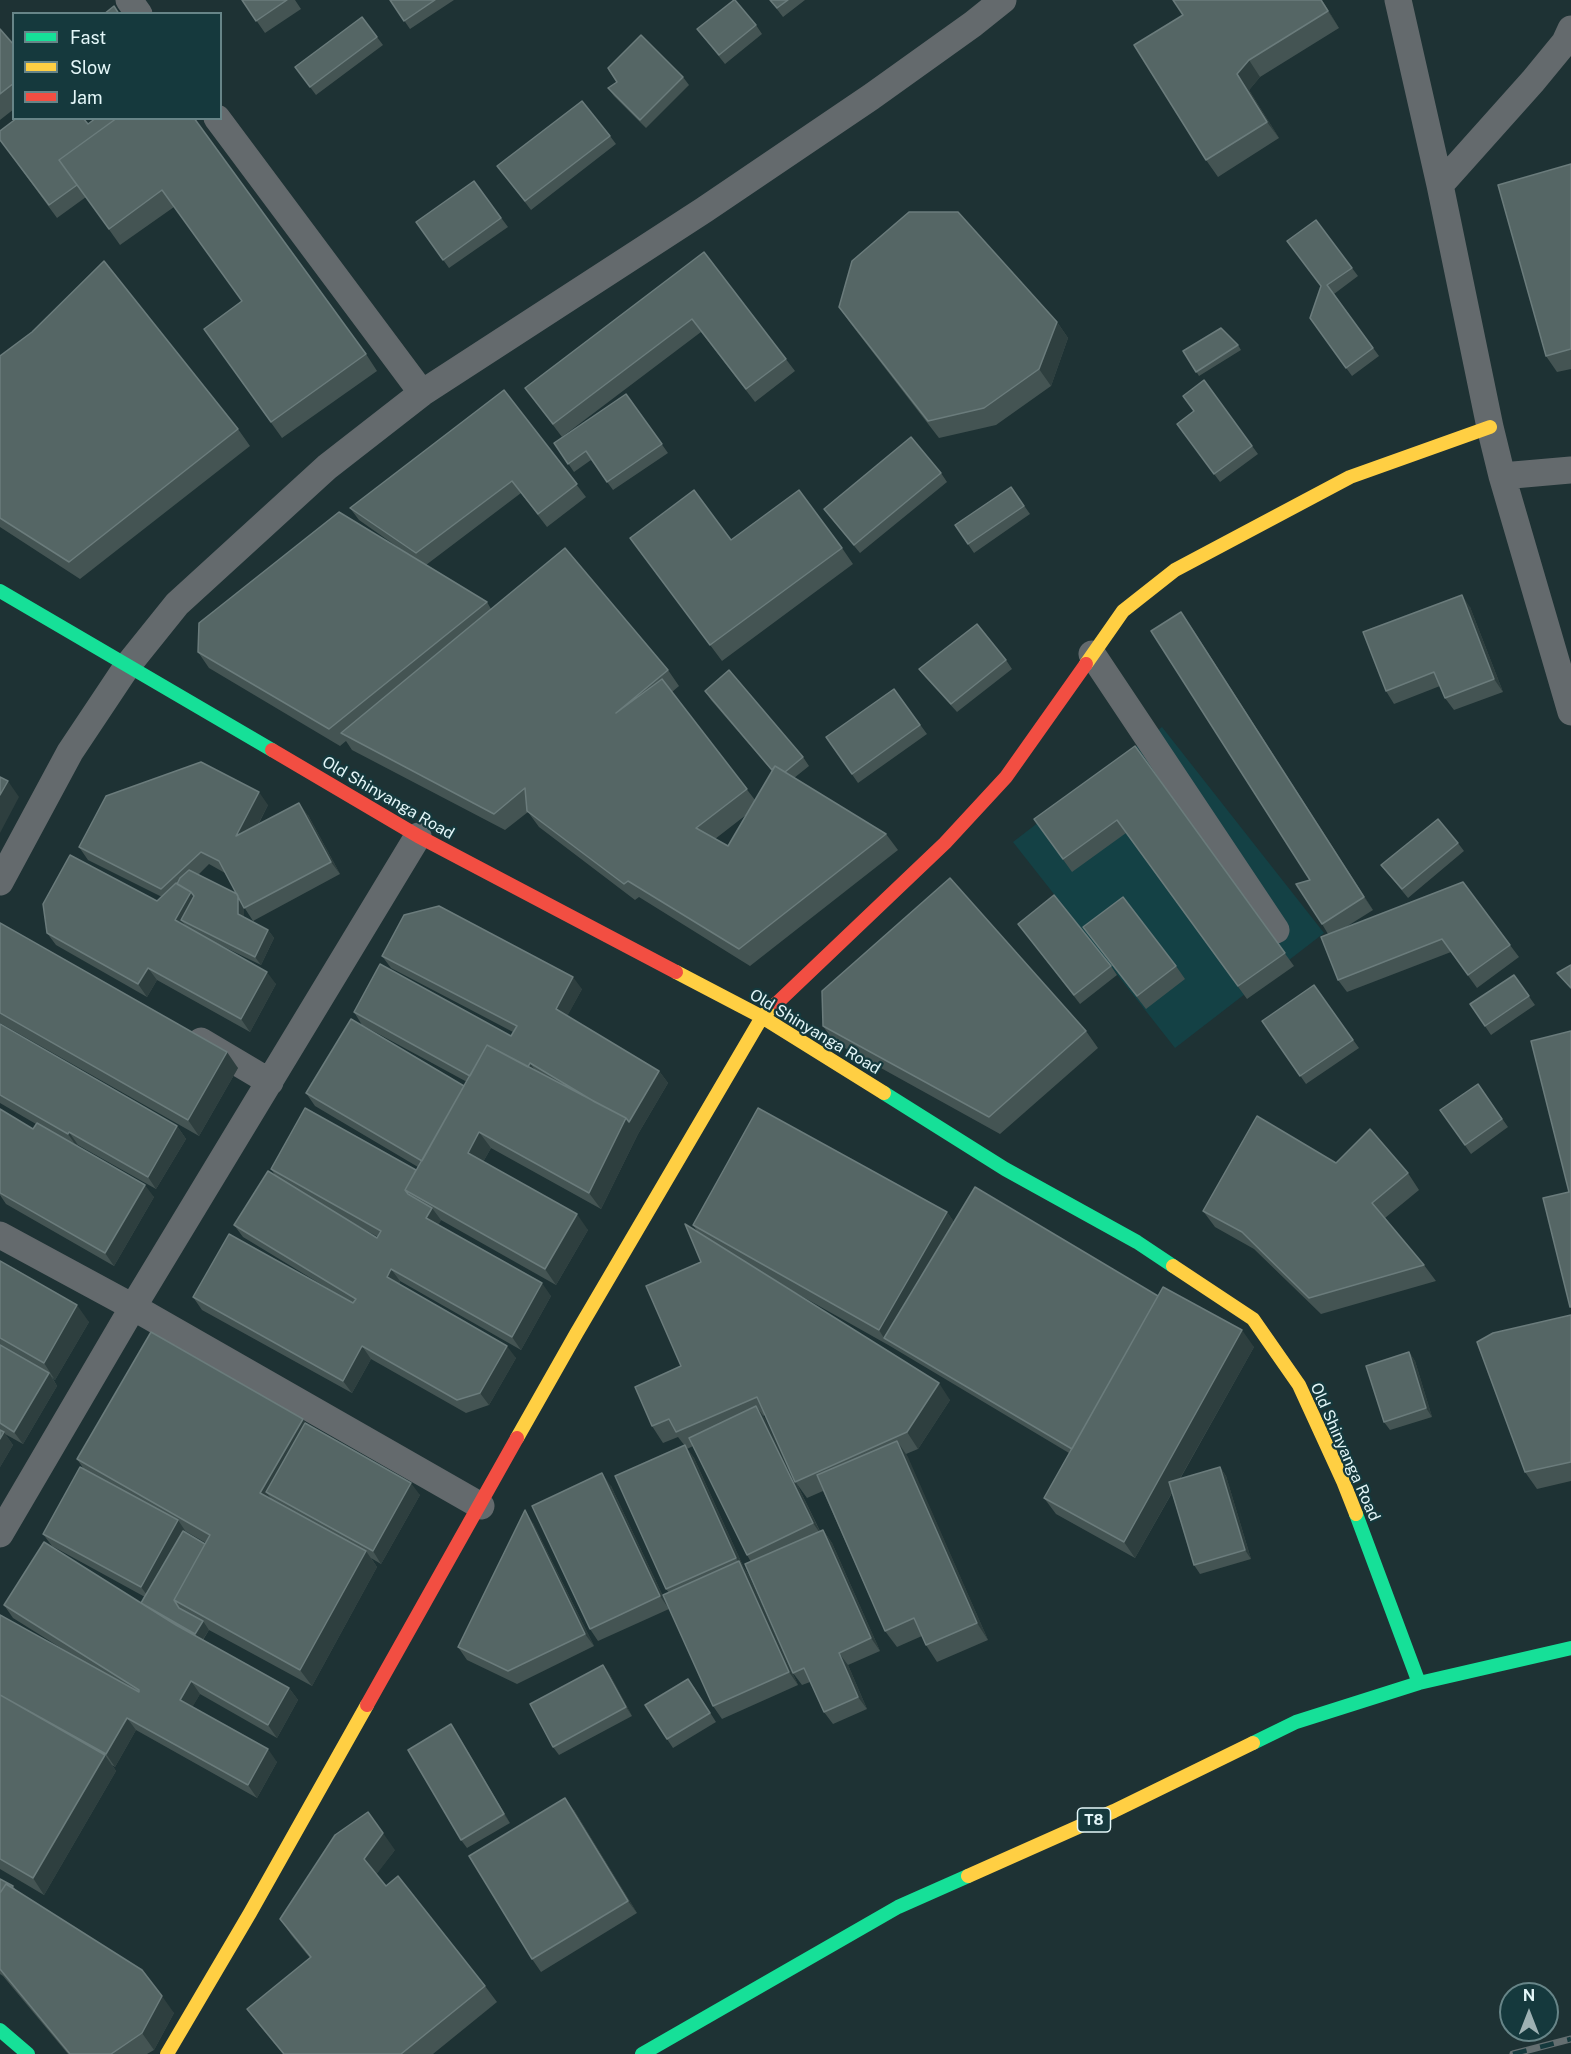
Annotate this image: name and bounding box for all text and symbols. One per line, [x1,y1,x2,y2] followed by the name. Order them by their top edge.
[12,12,222,120] legend
[70,27,106,48] text: Fast
[70,57,111,78] text: Slow
[70,87,103,108] text: Jam
[319,752,457,844] street label: Old Shinyanga Road
[746,985,884,1079] street label: Old Shinyanga Road
[1306,1380,1384,1524] street label: Old Shinyanga Road
[1078,1808,1110,1832] road number: T8
[1499,1982,1559,2042] north arrow
[1523,1986,1535,2005] text: N

